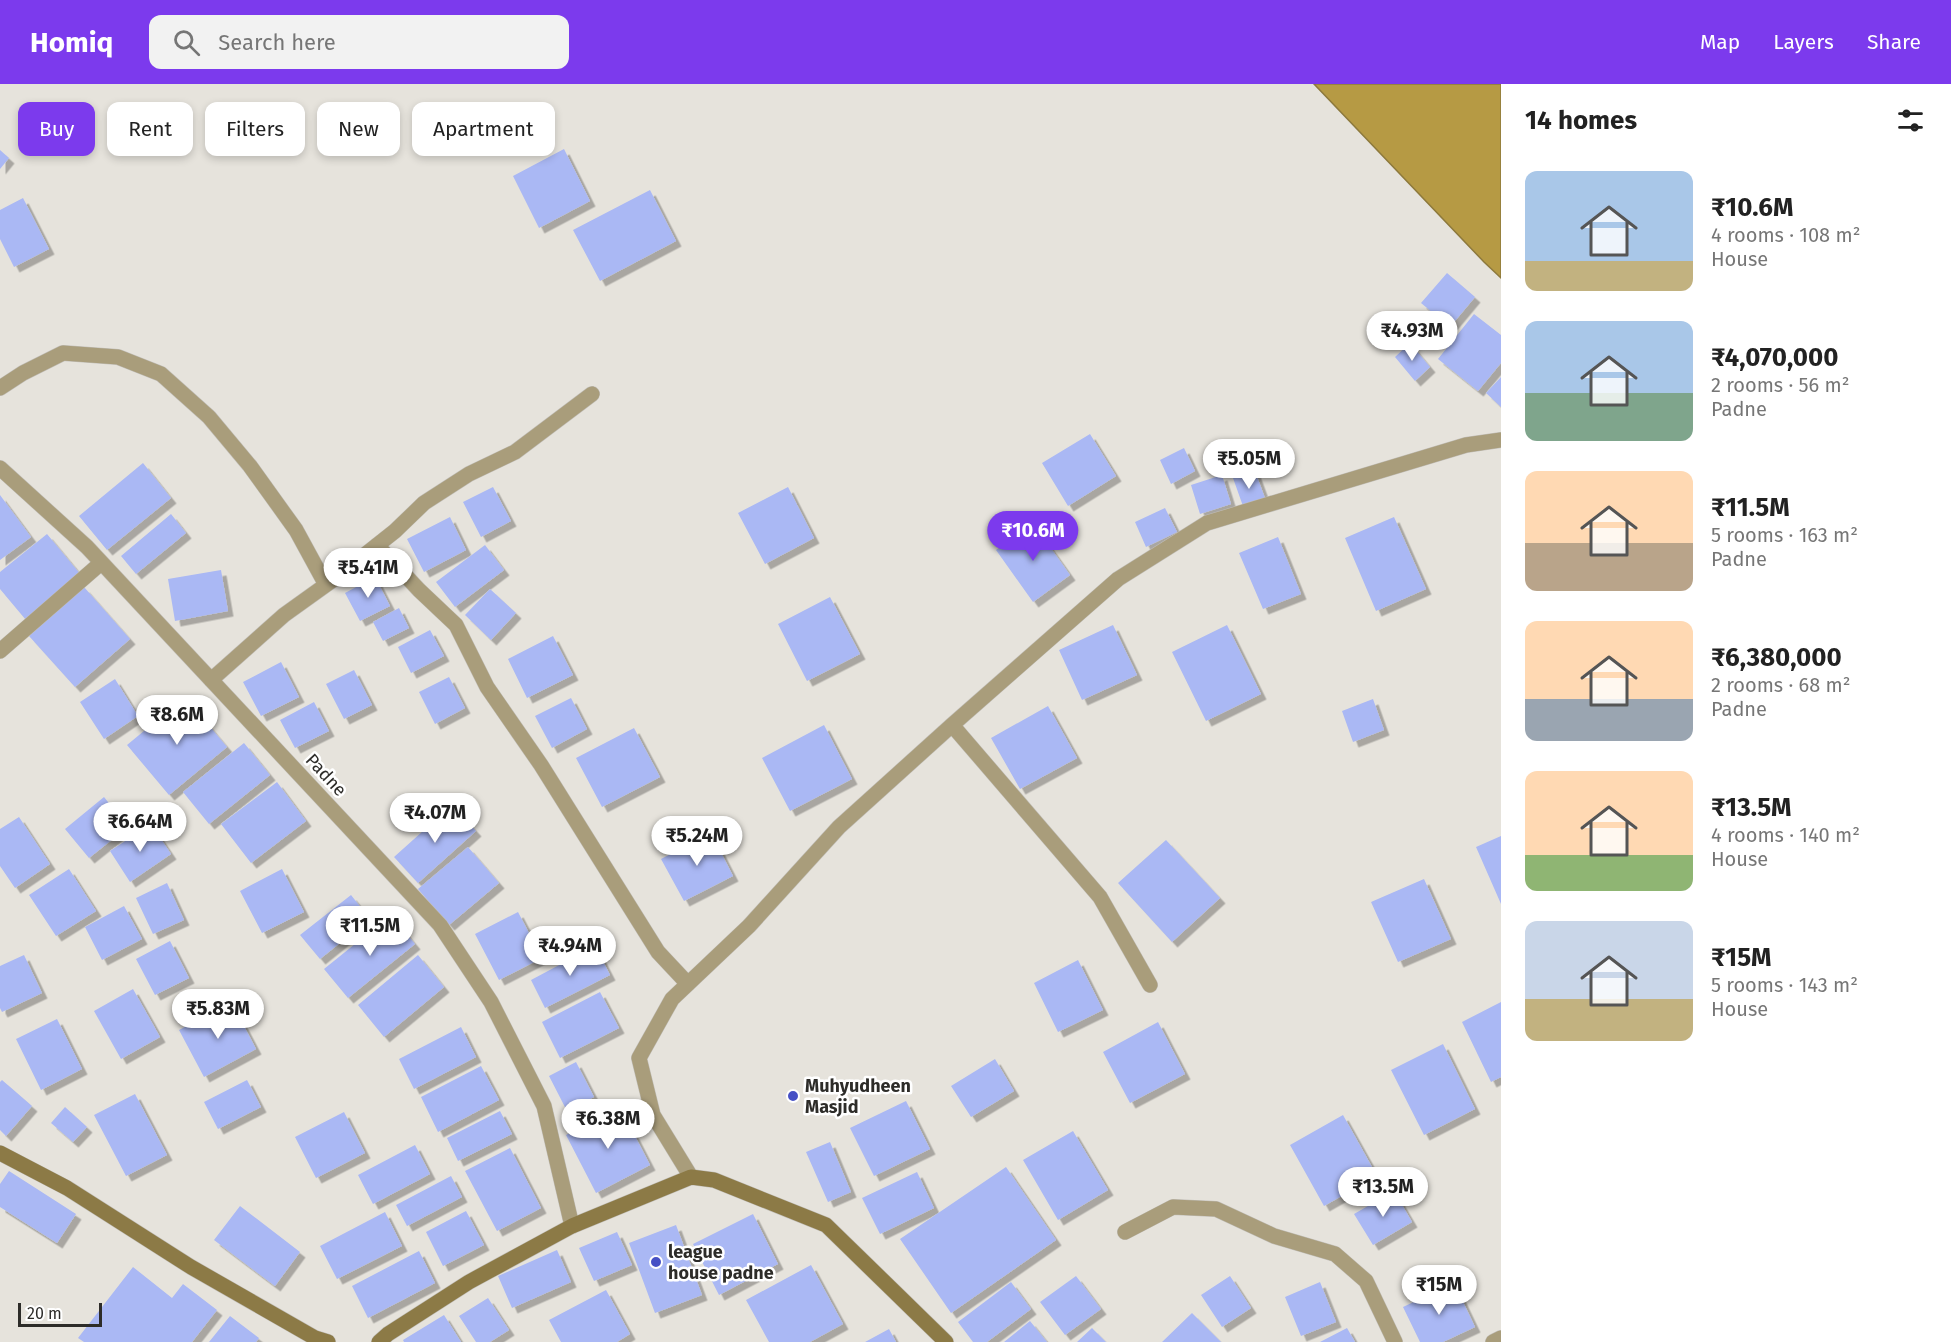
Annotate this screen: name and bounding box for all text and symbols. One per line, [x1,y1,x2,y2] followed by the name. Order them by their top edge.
[149,15,569,69] search box
[30,26,113,59] text: Homiq
[170,26,203,59] icon: search
[218,29,336,56] text: Search here
[1700,29,1740,55] text: Map
[1773,29,1834,55] text: Layers
[1867,29,1921,55] text: Share
[18,102,95,156] chip: Buy
[107,102,193,156] chip: Rent
[205,102,305,156] chip: Filters
[317,102,400,156] chip: New
[412,102,555,156] chip: Apartment
[1894,104,1927,137] icon: filters
[1525,105,1637,136] text: 14 homes
[1711,192,1793,223] text: ₹10.6M
[1573,195,1645,267] icon: home
[1711,223,1860,247] text: 4 rooms · 108 m²
[1711,247,1768,271] text: House
[1363,311,1461,362] pin: ₹4.93M
[1380,318,1444,342] text: ₹4.93M
[1711,342,1838,373] text: ₹4,070,000
[1573,345,1645,417] icon: home
[1711,373,1850,397] text: 2 rooms · 56 m²
[1711,397,1767,421] text: Padne
[1200,439,1298,490] pin: ₹5.05M
[1217,446,1281,470] text: ₹5.05M
[1711,492,1790,523] text: ₹11.5M
[1573,495,1645,567] icon: home
[984,511,1082,562] pin: ₹10.6M
[1001,518,1065,542] text: ₹10.6M
[1711,523,1858,547] text: 5 rooms · 163 m²
[1711,547,1767,571] text: Padne
[319,548,417,599] pin: ₹5.41M
[338,555,398,579] text: ₹5.41M
[1711,642,1842,673] text: ₹6,380,000
[1573,645,1645,717] icon: home
[1711,673,1851,697] text: 2 rooms · 68 m²
[135,695,219,746] pin: ₹8.6M
[1711,697,1767,721] text: Padne
[150,702,204,726] text: ₹8.6M
[301,749,351,801] street label: Padne
[1711,792,1792,823] text: ₹13.5M
[386,793,484,844] pin: ₹4.07M
[1573,795,1645,867] icon: home
[404,800,466,824] text: ₹4.07M
[91,802,189,853] pin: ₹6.64M
[107,809,173,833] text: ₹6.64M
[648,816,746,867] pin: ₹5.24M
[665,823,729,847] text: ₹5.24M
[1711,823,1860,847] text: 4 rooms · 140 m²
[1711,847,1768,871] text: House
[321,906,419,957] pin: ₹11.5M
[340,913,400,937] text: ₹11.5M
[521,926,619,977] pin: ₹4.94M
[538,933,602,957] text: ₹4.94M
[1711,942,1772,973] text: ₹15M
[1573,945,1645,1017] icon: home
[1711,973,1858,997] text: 5 rooms · 143 m²
[169,989,267,1040] pin: ₹5.83M
[186,996,250,1020] text: ₹5.83M
[1711,997,1768,1021] text: House
[805,1075,911,1118] place label: Muhyudheen Masjid
[786,1089,800,1103] marker: Muhyudheen Masjid
[559,1099,657,1150] pin: ₹6.38M
[576,1106,640,1130] text: ₹6.38M
[1334,1167,1432,1218] pin: ₹13.5M
[1352,1174,1414,1198] text: ₹13.5M
[668,1241,774,1284] place label: league house padne
[649,1255,663,1269] marker: league house padne
[1403,1265,1475,1316] pin: ₹15M
[1416,1272,1462,1296] text: ₹15M
[18,1300,102,1328] scale bar
[27,1304,62,1323] text: 20 m

